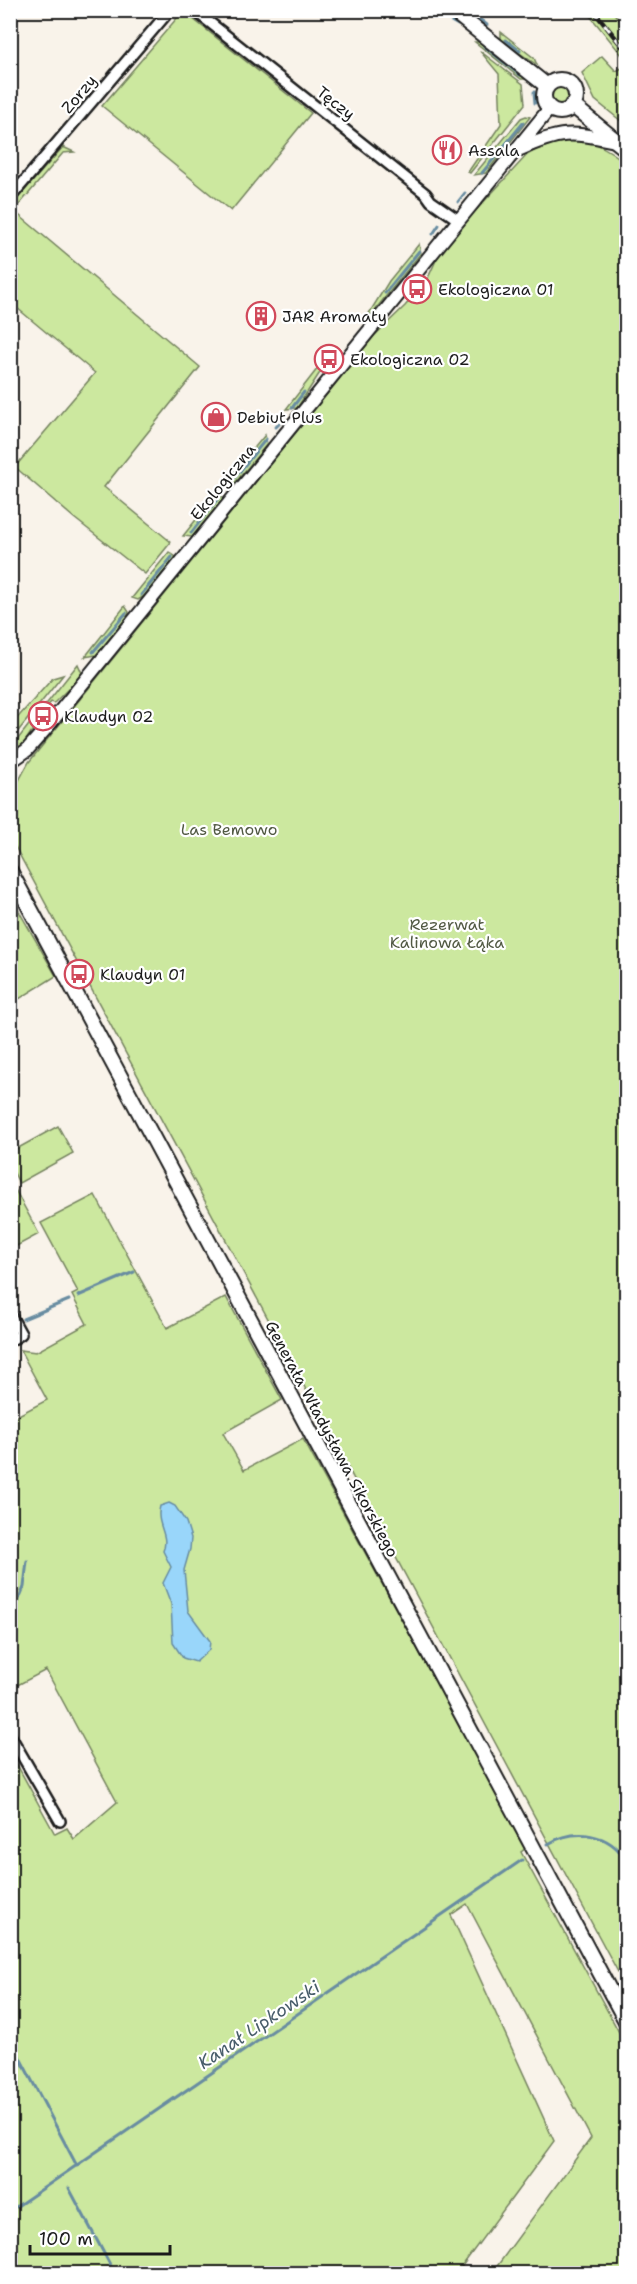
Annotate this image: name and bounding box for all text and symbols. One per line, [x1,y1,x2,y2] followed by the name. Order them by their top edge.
[57,70,101,118] street label: Zorzy
[313,81,359,125] street label: Tęczy
[431,134,463,166] restaurant icon: Assala
[468,140,519,161] place label: Assala
[401,273,433,305] bus stop icon: Ekologiczna 01
[438,279,554,300] place label: Ekologiczna 01
[245,300,277,332] building icon: JAR Aromaty
[282,306,387,327] place label: JAR Aromaty
[313,343,345,375] bus stop icon: Ekologiczna 02
[350,349,470,370] place label: Ekologiczna 02
[200,401,232,433] shop icon: Debiut Plus
[237,407,322,428] place label: Debiut Plus
[186,439,260,525] street label: Ekologiczna
[27,700,59,732] bus stop icon: Klaudyn 02
[64,706,153,727] place label: Klaudyn 02
[181,819,277,840] park label: Las Bemowo
[390,914,504,953] park label: Rezerwat Kalinowa Łąka
[63,958,95,990] bus stop icon: Klaudyn 01
[100,964,185,985] place label: Klaudyn 01
[260,1317,404,1561] street label: Generała Władysława Sikorskiego
[193,1975,325,2075] water label: Kanał Lipkowski
[30,2218,170,2256] scale bar
[39,2227,93,2251] text: 100 m

